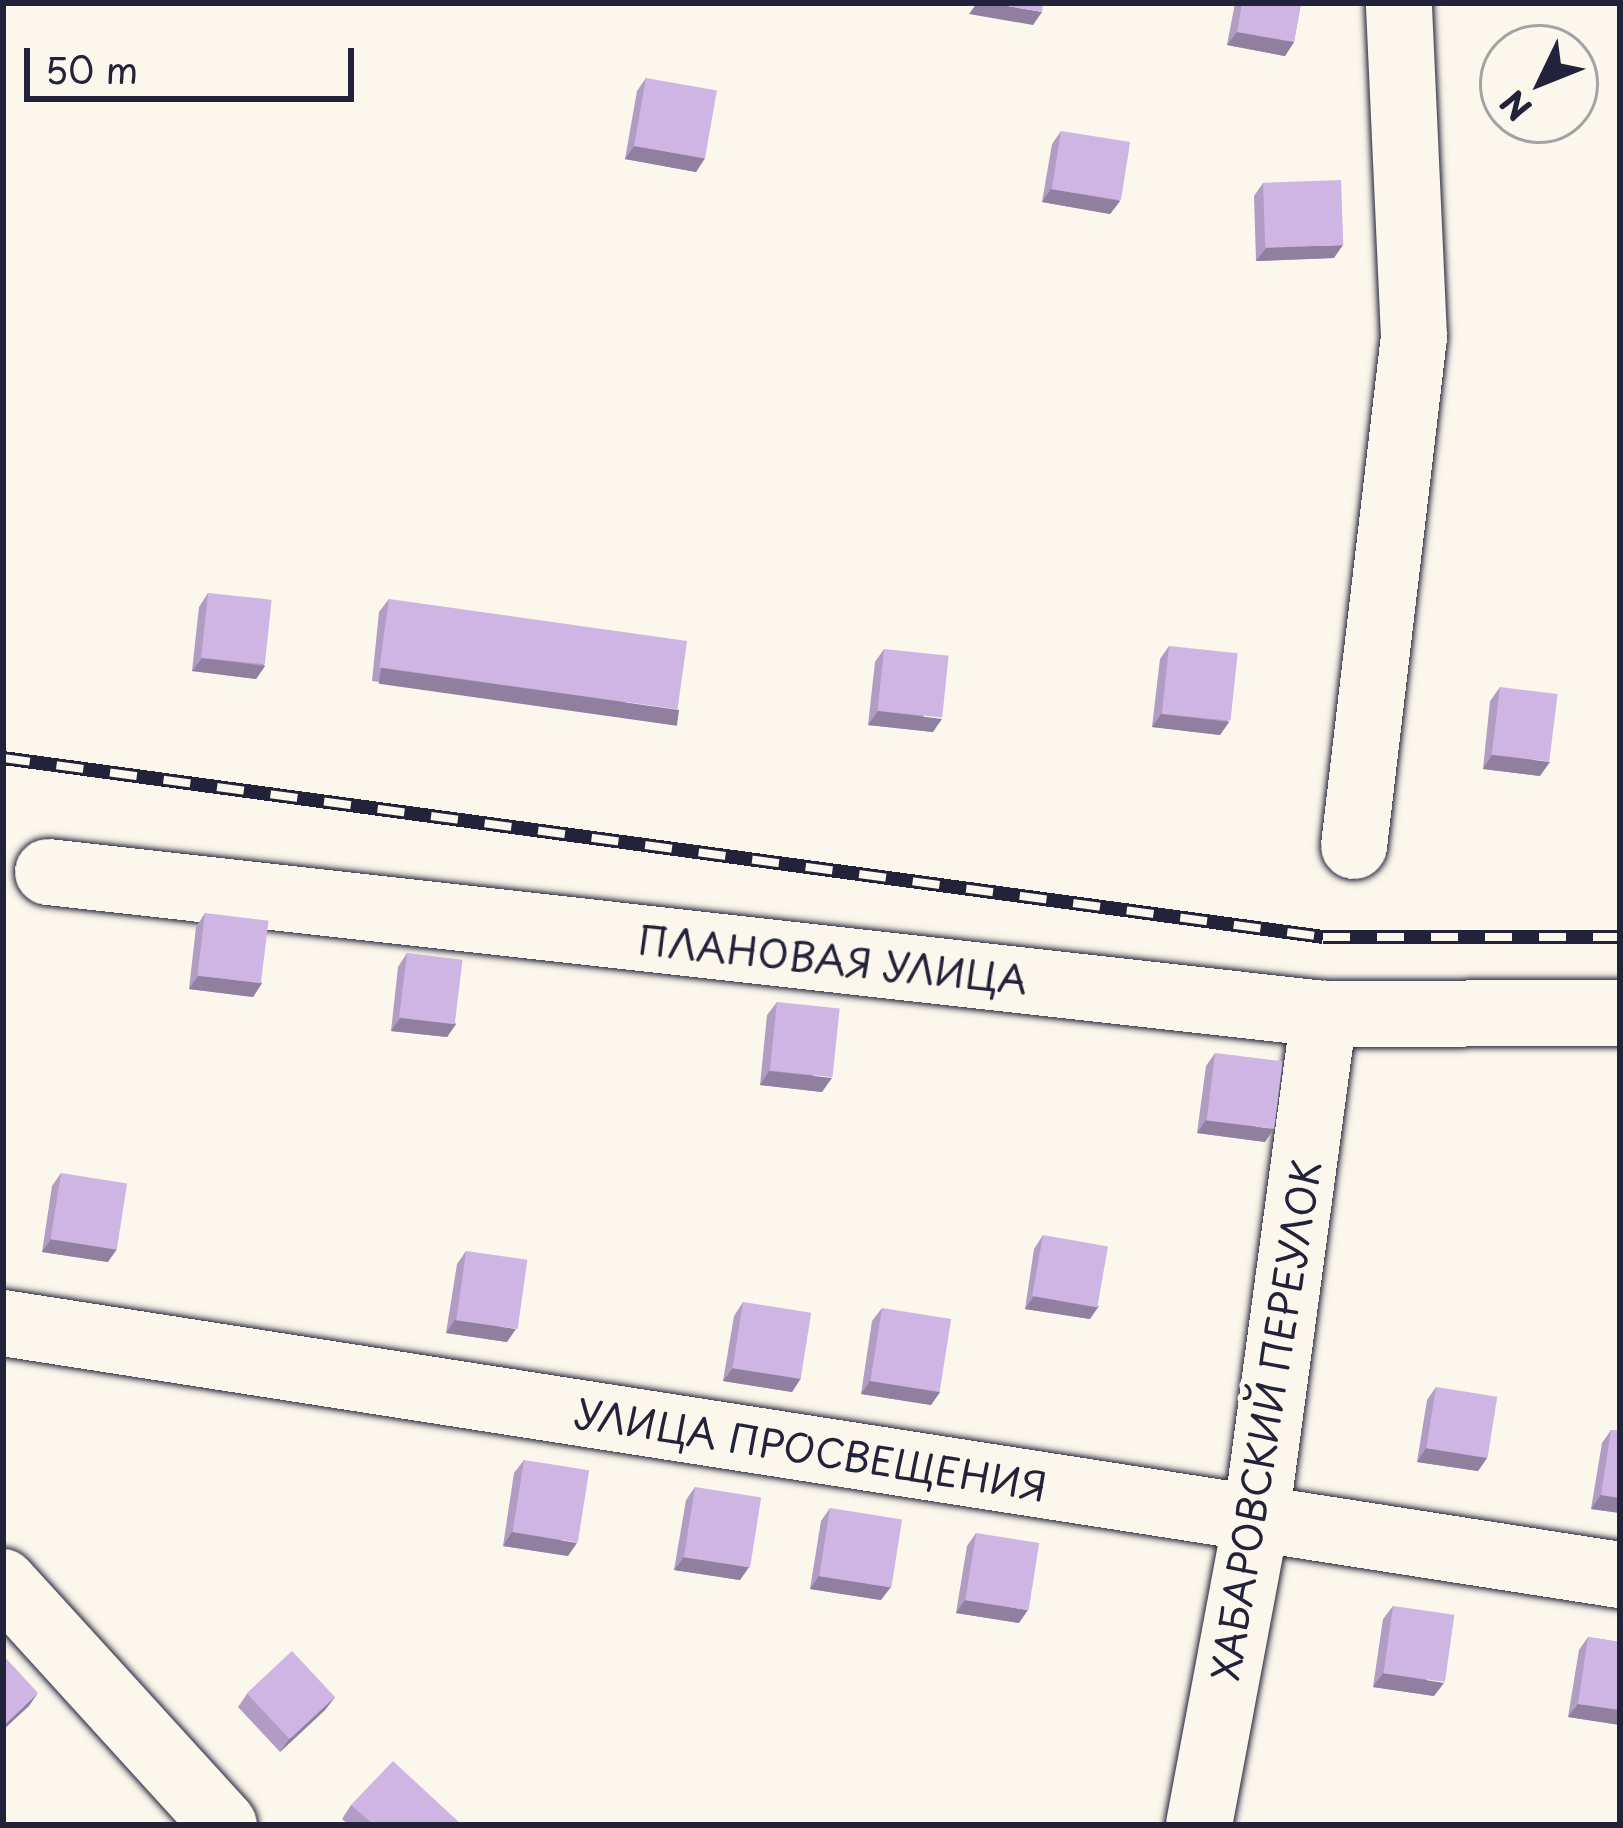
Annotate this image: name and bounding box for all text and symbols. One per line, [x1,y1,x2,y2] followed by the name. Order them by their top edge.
[30,24,360,98] scale bar
[1479,24,1599,144] north arrow
[45,42,138,96] text: 50 m
[1488,80,1542,133] text: N
[638,915,1028,1003] street label: ПЛАНОВАЯ УЛИЦА
[1201,1156,1329,1684] street label: ХАБАРОВСКИЙ ПЕРЕУЛОК
[571,1388,1051,1510] street label: УЛИЦА ПРОСВЕЩЕНИЯ

